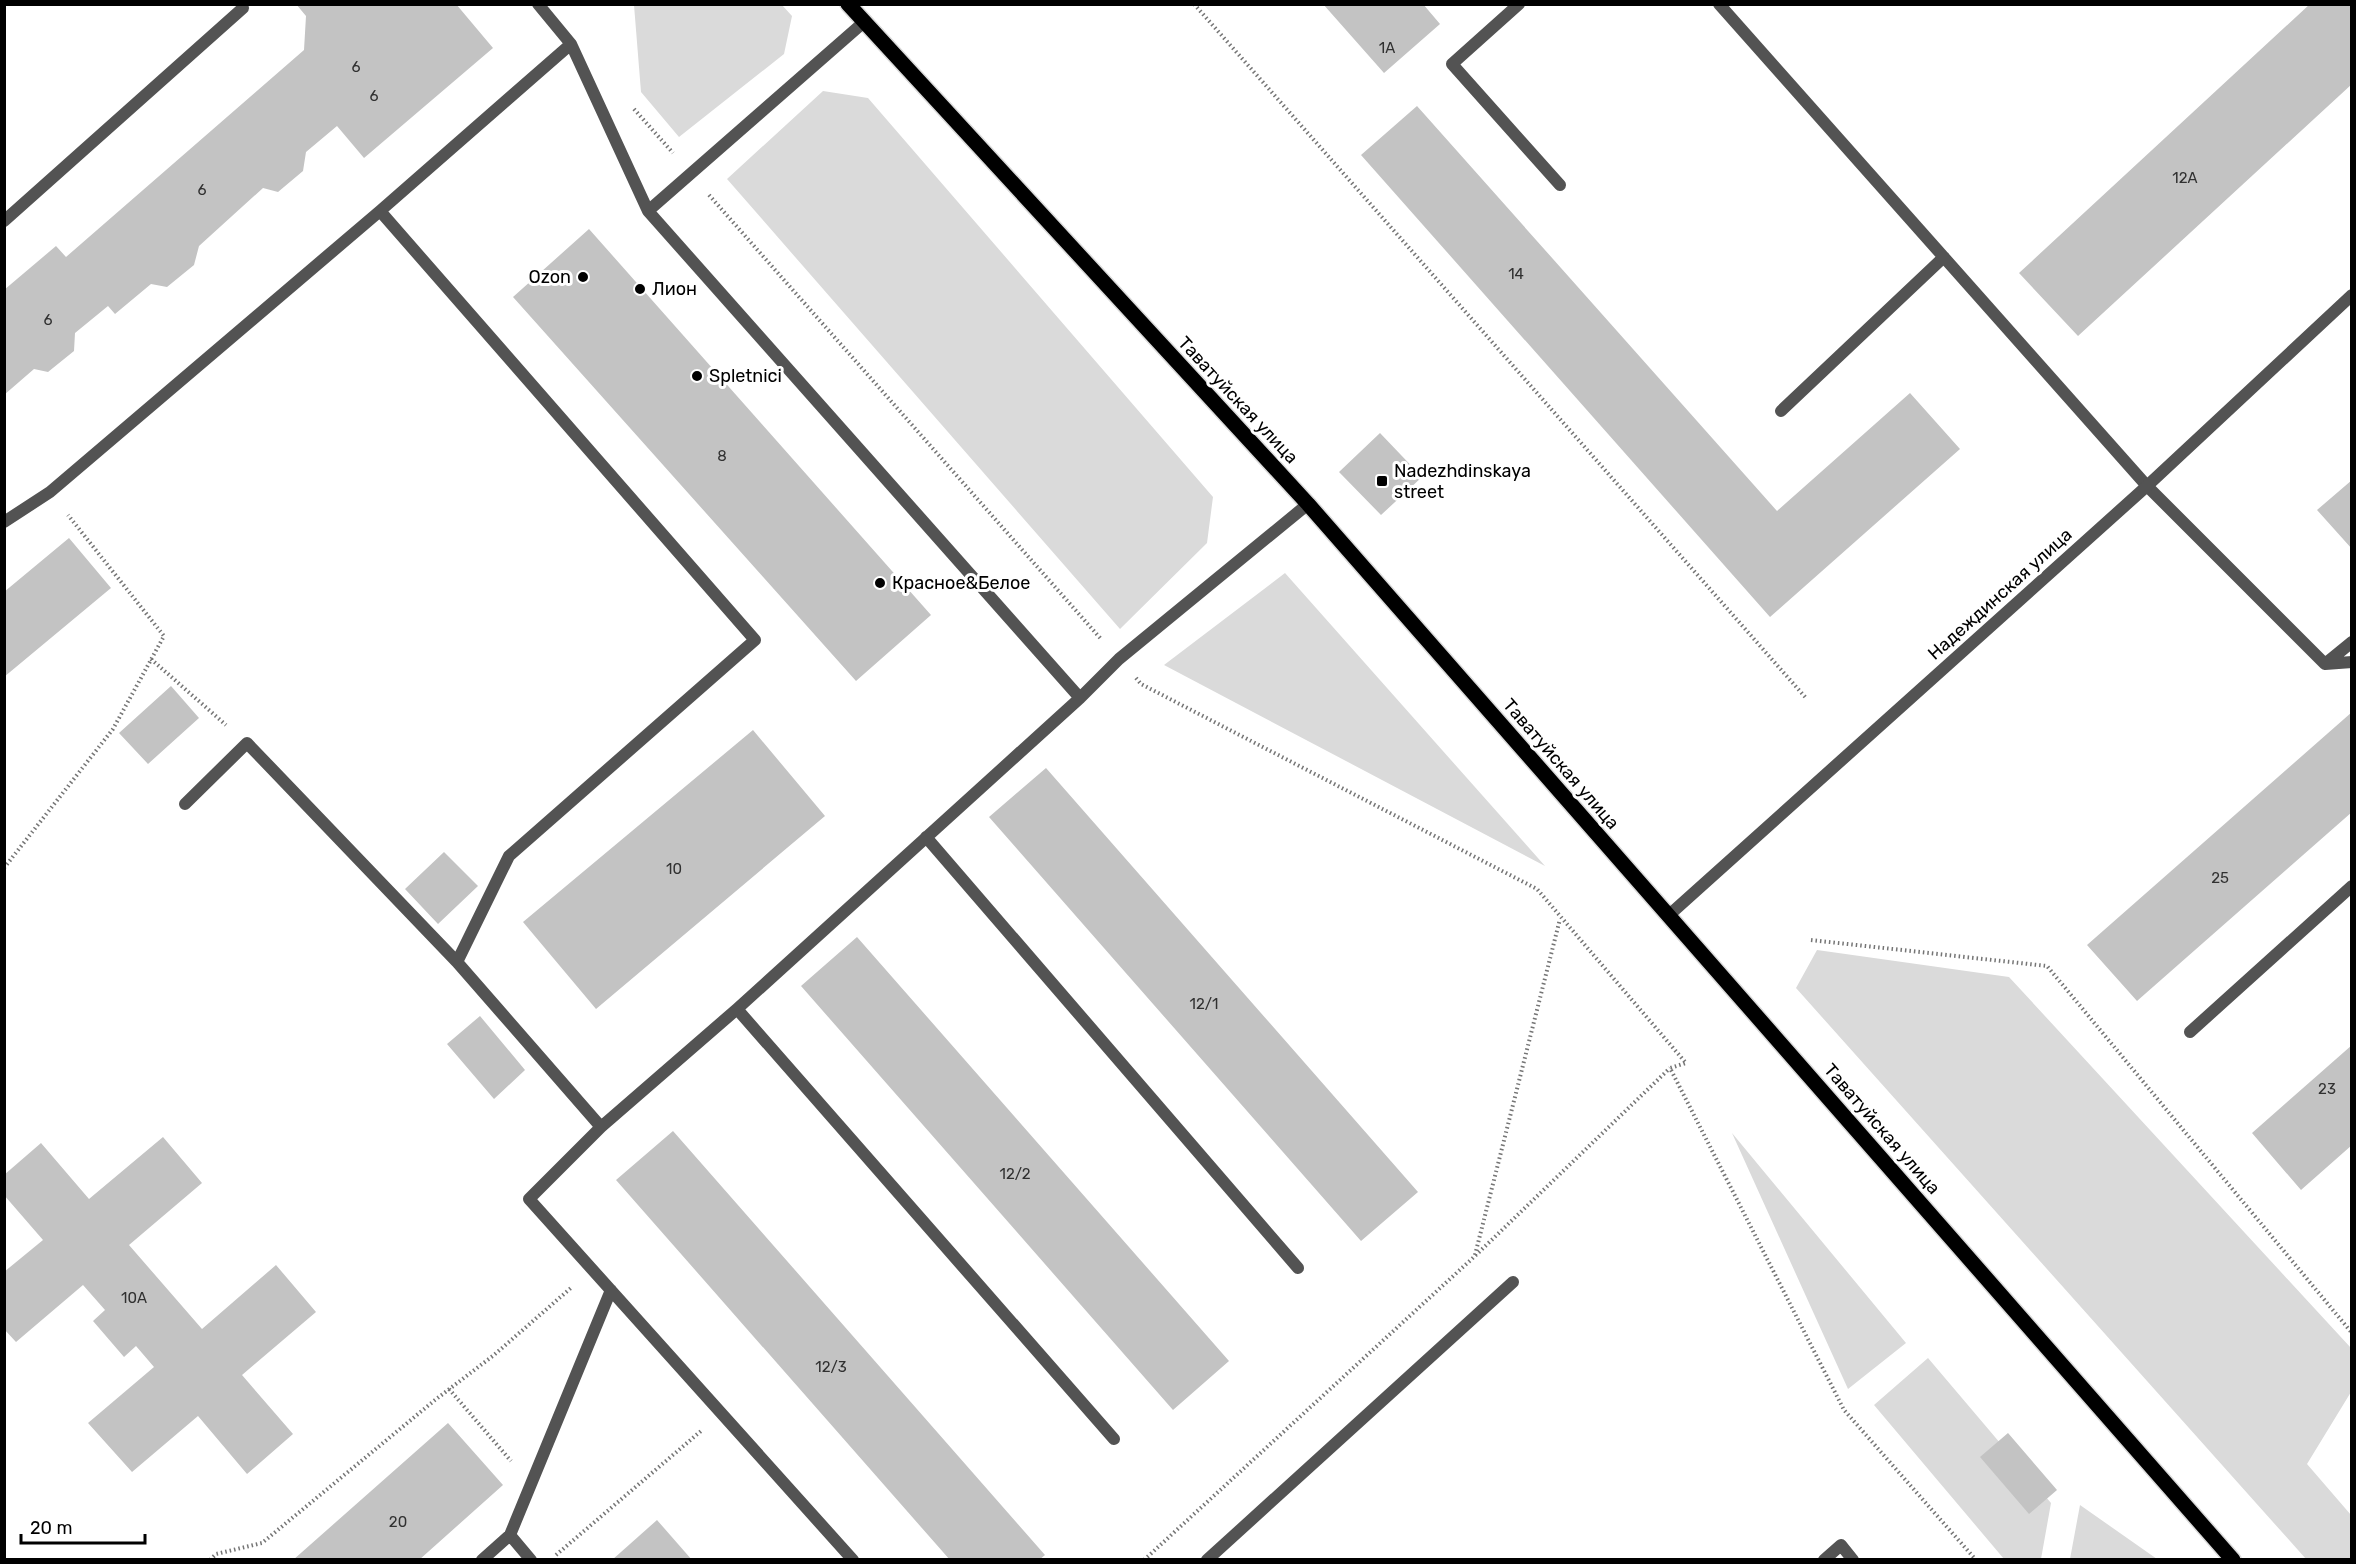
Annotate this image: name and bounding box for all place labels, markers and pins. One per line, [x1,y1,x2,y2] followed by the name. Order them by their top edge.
[529,266,571,288] place label: Ozon
[576,270,590,284] marker: Ozon
[652,278,697,300] place label: Лион
[633,282,647,296] marker: Лион
[709,365,782,387] place label: Spletnici
[690,369,704,383] marker: Spletnici
[1394,460,1531,503] place label: Nadezhdinskaya street
[1375,474,1389,488] marker: Nadezhdinskaya street
[892,572,1030,594] place label: Красное&Белое
[873,576,887,590] marker: Красное&Белое

